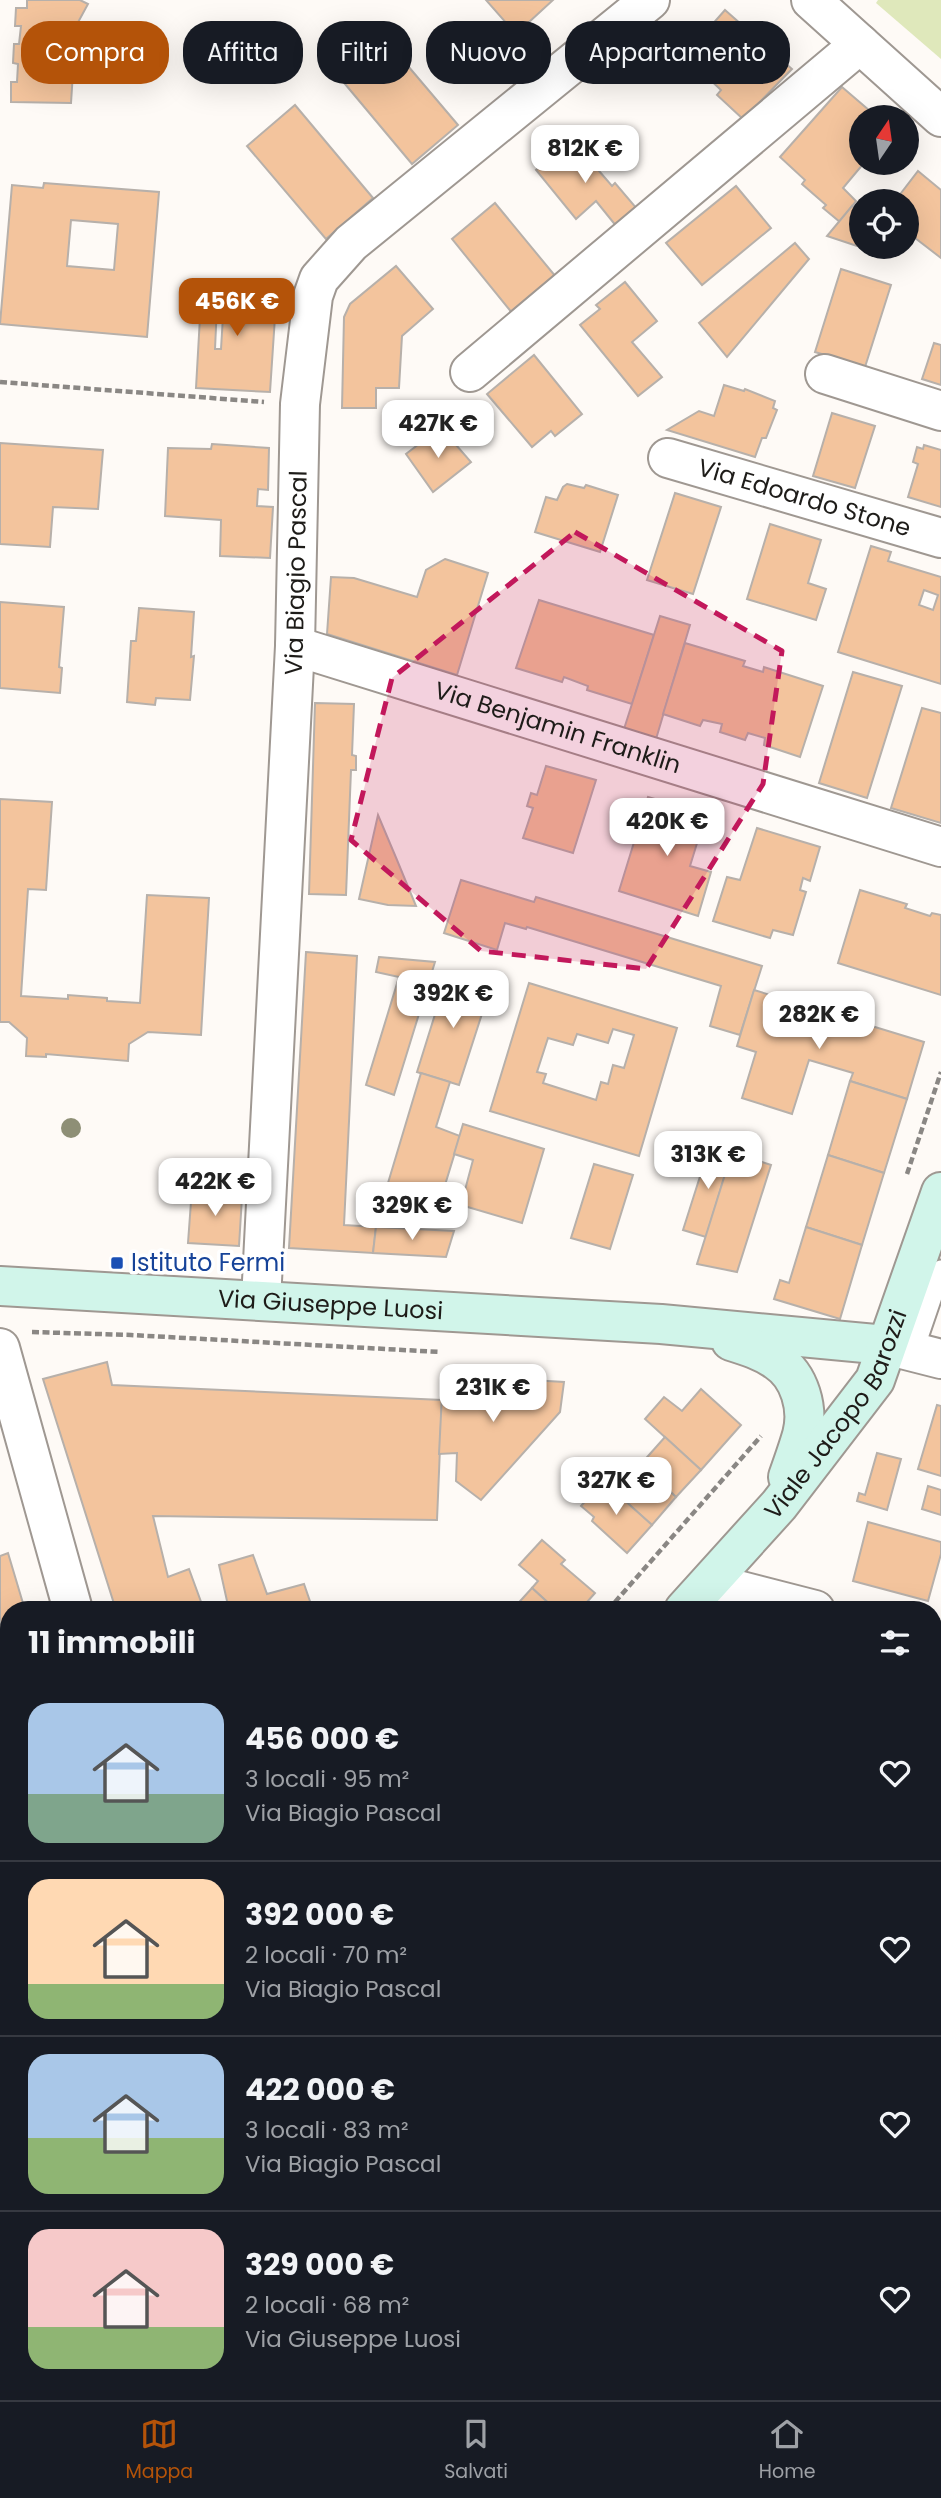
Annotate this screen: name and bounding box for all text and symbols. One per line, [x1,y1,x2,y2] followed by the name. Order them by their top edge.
[21,21,169,84] chip: Compra
[183,21,303,84] chip: Affitta
[317,21,412,84] chip: Filtri
[426,21,551,84] chip: Nuovo
[565,21,790,84] chip: Appartamento
[849,105,919,175] north arrow
[849,105,919,259] map controls
[528,125,642,185] pin: 812K €
[547,132,623,164] text: 812K €
[849,189,919,259] button: locate
[180,278,294,338] pin: 456K €
[195,285,279,317] text: 456K €
[381,400,495,460] pin: 427K €
[398,407,478,439] text: 427K €
[694,451,915,544] street label: Via Edoardo Stone
[276,470,315,676] street label: Via Biagio Pascal
[430,673,685,781] street label: Via Benjamin Franklin
[610,798,724,858] pin: 420K €
[626,805,708,837] text: 420K €
[396,970,510,1030] pin: 392K €
[413,977,493,1009] text: 392K €
[762,992,876,1051] pin: 282K €
[779,998,859,1030] text: 282K €
[651,1132,765,1191] pin: 313K €
[670,1138,746,1170] text: 313K €
[158,1158,272,1218] pin: 422K €
[174,1165,256,1197] text: 422K €
[355,1182,469,1242] pin: 329K €
[372,1189,452,1221] text: 329K €
[131,1246,285,1279] place label: Istituto Fermi
[109,1255,125,1271] marker: Istituto Fermi
[217,1282,444,1327] street label: Via Giuseppe Luosi
[757,1305,914,1526] street label: Viale Jacopo Barozzi
[436,1364,550,1424] pin: 231K €
[456,1371,530,1403] text: 231K €
[559,1458,673,1517] pin: 327K €
[577,1464,655,1496] text: 327K €
[28,1621,195,1664] text: 11 immobili
[876,1624,914,1662] icon: filters
[245,1717,399,1760] text: 456 000 €
[84,1731,168,1815] icon: home
[876,1754,914,1792] icon: heart
[245,1763,409,1795] text: 3 locali · 95 m²
[245,1797,441,1829] text: Via Biagio Pascal
[245,1893,394,1936] text: 392 000 €
[84,1907,168,1991] icon: home
[876,1930,914,1968] icon: heart
[245,1939,407,1971] text: 2 locali · 70 m²
[245,1973,441,2005] text: Via Biagio Pascal
[245,2068,395,2111] text: 422 000 €
[84,2082,168,2166] icon: home
[876,2105,914,2143] icon: heart
[245,2114,409,2146] text: 3 locali · 83 m²
[245,2148,441,2180] text: Via Biagio Pascal
[245,2243,394,2286] text: 329 000 €
[84,2257,168,2341] icon: home
[876,2280,914,2318] icon: heart
[245,2289,409,2321] text: 2 locali · 68 m²
[245,2323,461,2355] text: Via Giuseppe Luosi
[125,2415,193,2486] tab: Mappa
[444,2415,508,2486] tab: Salvati
[759,2415,816,2486] tab: Home

